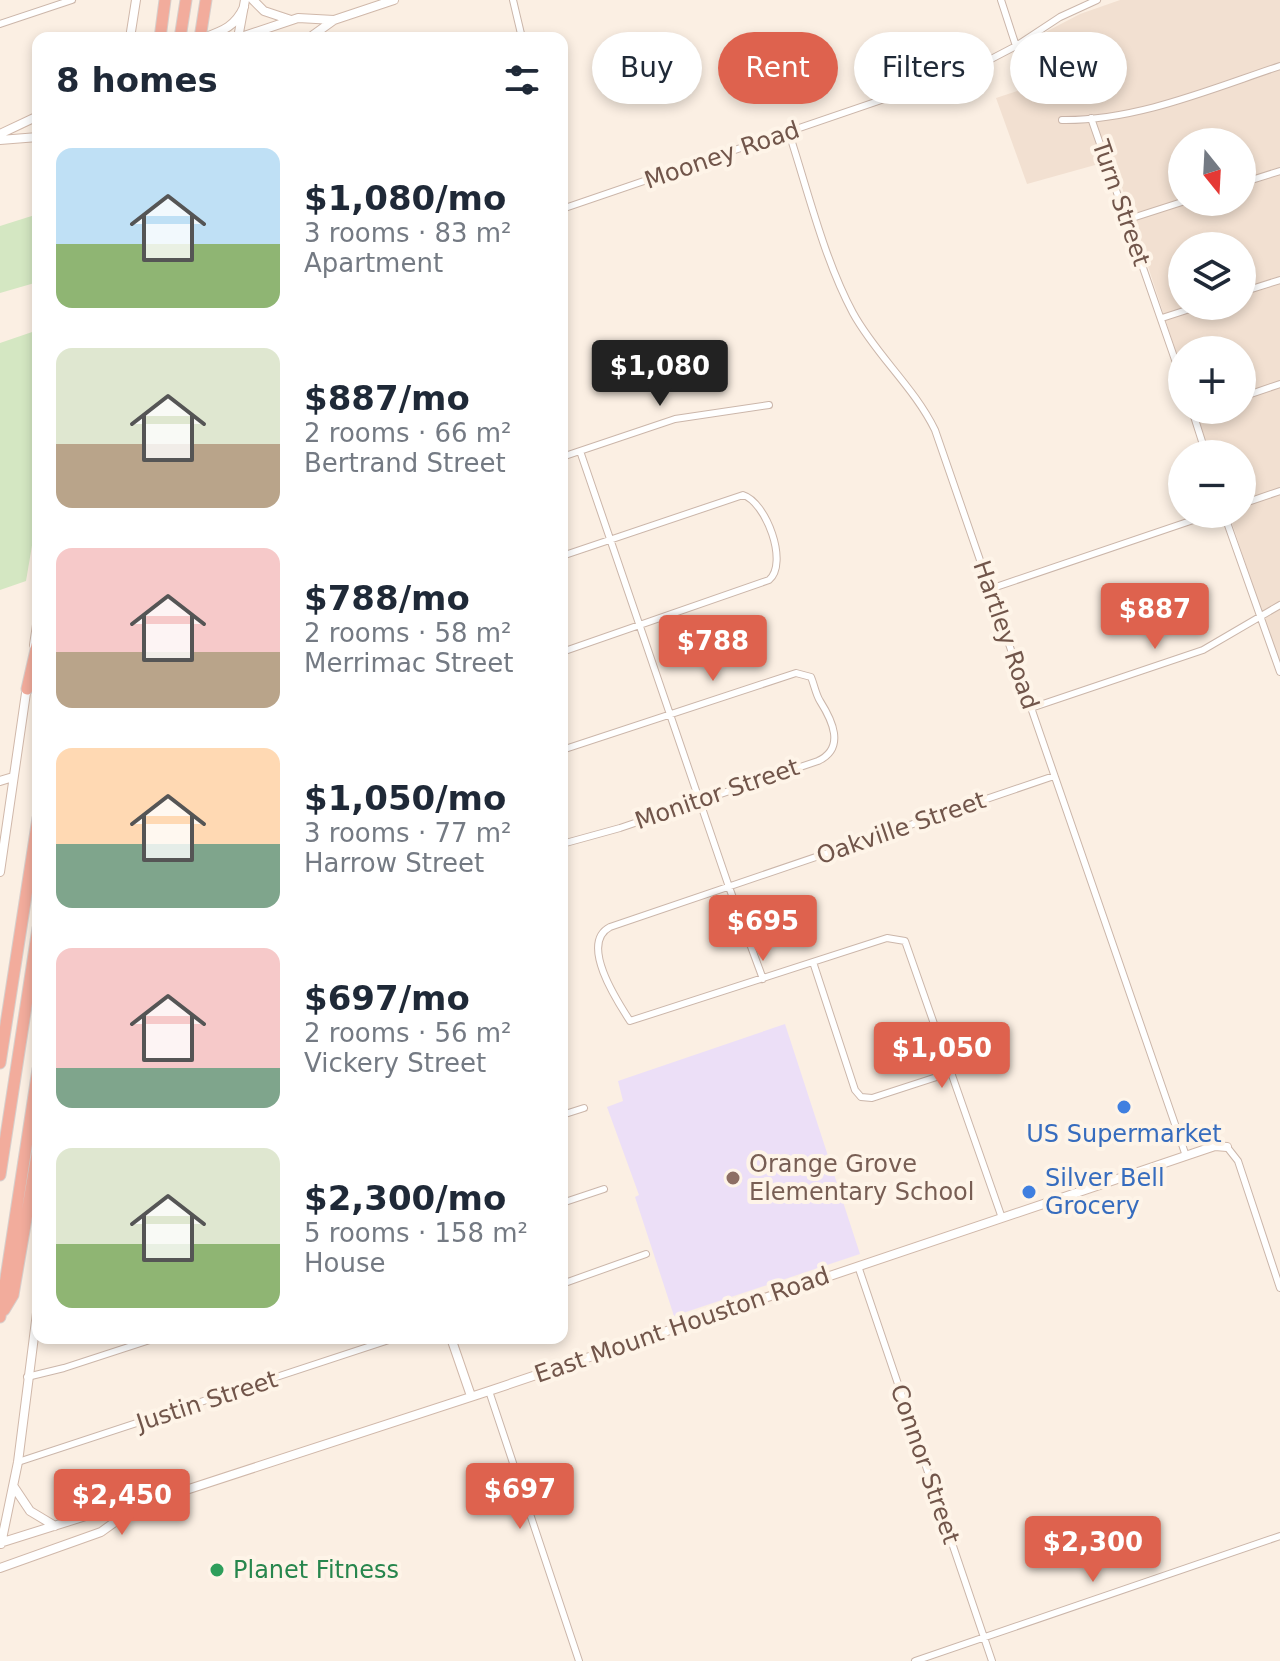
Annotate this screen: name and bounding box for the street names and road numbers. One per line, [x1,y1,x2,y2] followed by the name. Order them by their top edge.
[641,115,803,195] street label: Mooney Road
[1086,135,1156,270] street label: Turn Street
[967,557,1045,713] street label: Hartley Road
[631,753,803,835] street label: Monitor Street
[813,786,989,870] street label: Oakville Street
[531,1261,833,1389] street label: East Mount Houston Road
[131,1365,281,1438] street label: Justin Street
[885,1381,965,1547] street label: Connor Street

